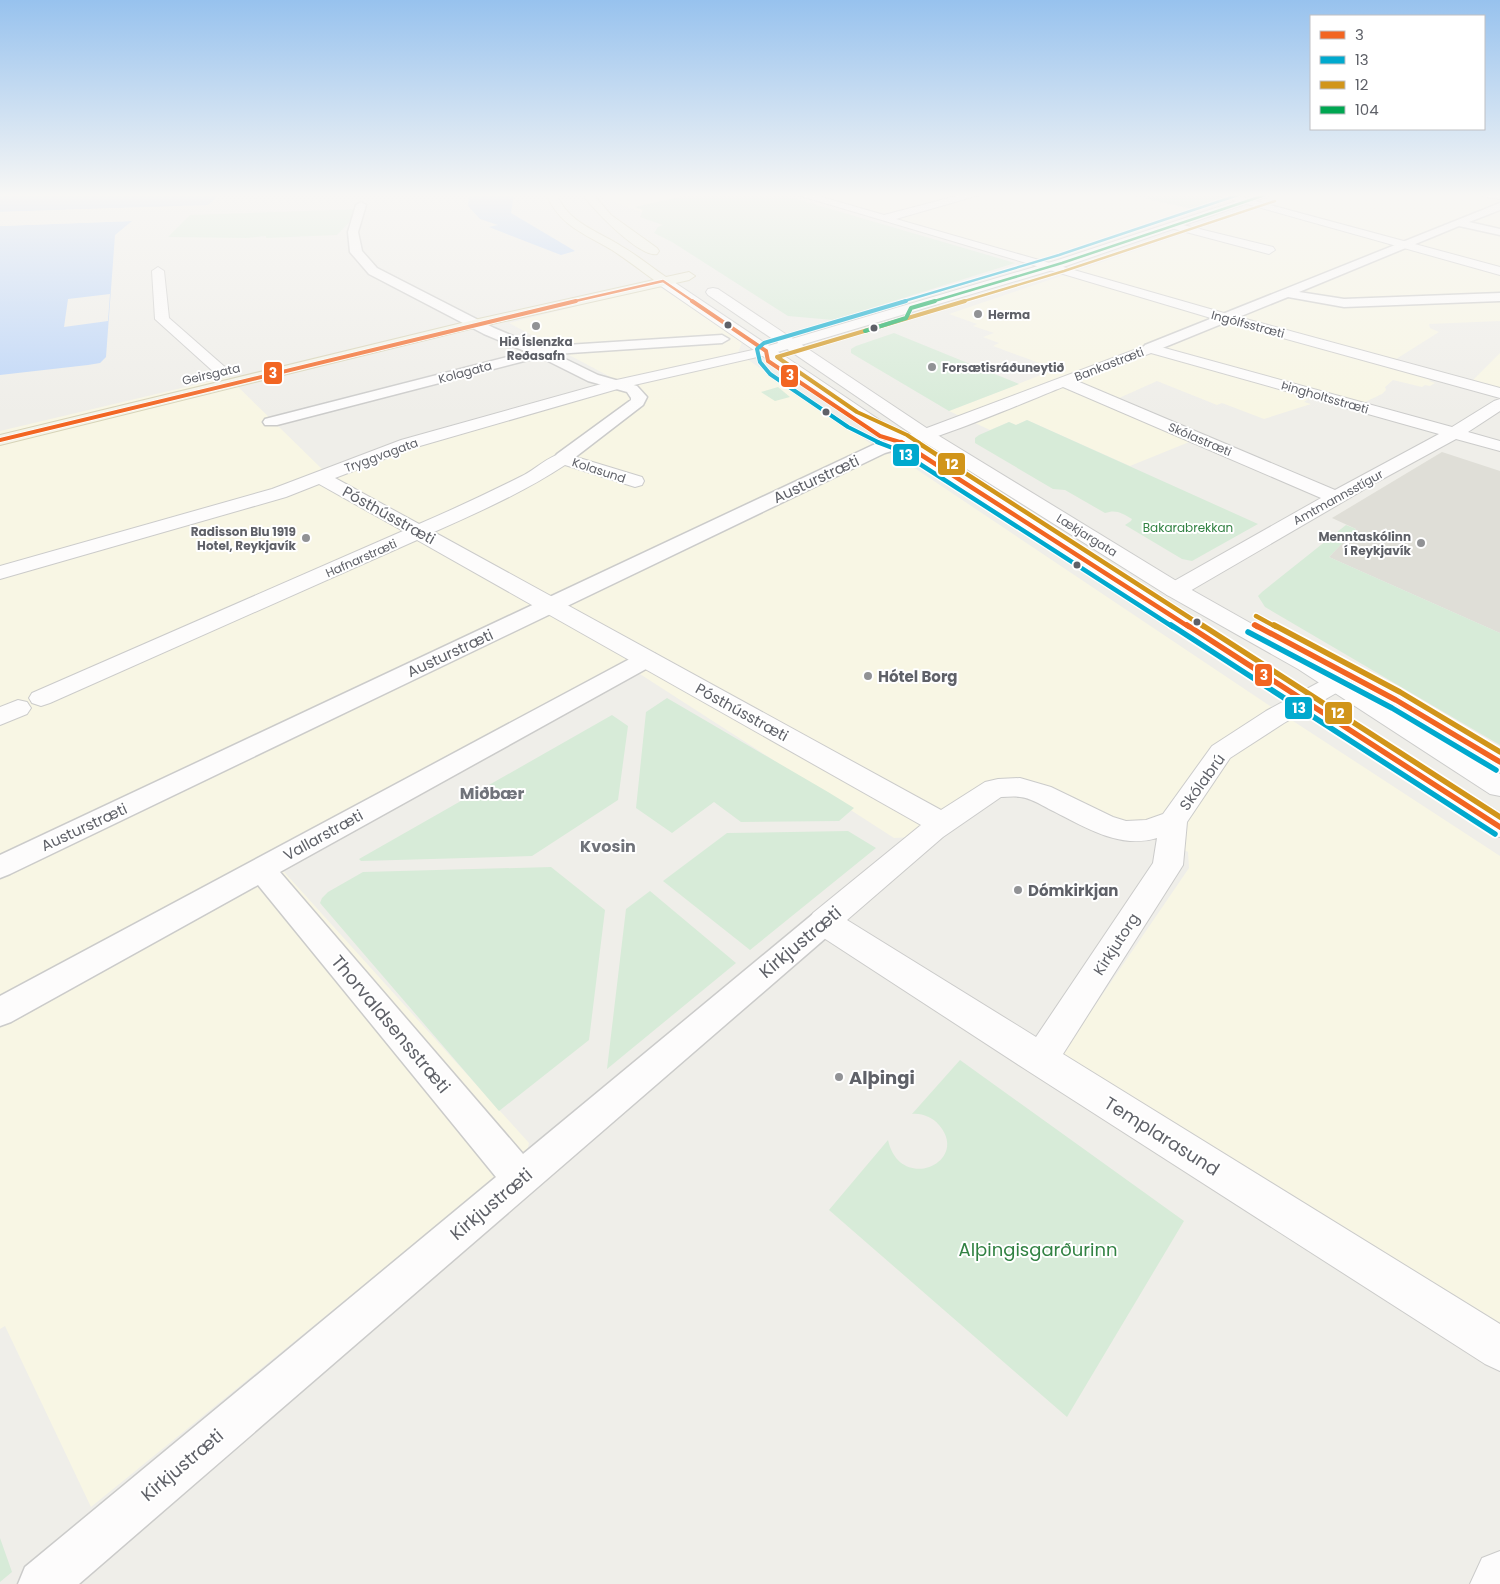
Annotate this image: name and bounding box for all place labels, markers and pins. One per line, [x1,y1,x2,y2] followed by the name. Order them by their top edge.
[988,306,1030,323] place label: Herma
[972,308,984,320] marker: Herma
[530,320,542,332] marker: Hið Íslenzka Reðasafn
[723,320,733,330] unlabelled marker
[869,323,879,333] unlabelled marker
[499,333,573,364] place label: Hið Íslenzka Reðasafn
[942,359,1065,376] place label: Forsætisráðuneytið
[926,361,938,373] marker: Forsætisráðuneytið
[821,407,831,417] unlabelled marker
[191,523,297,554] place label: Radisson Blu 1919 Hotel, Reykjavík
[1318,528,1412,559] place label: Menntaskólinn í Reykjavík
[300,532,312,544] marker: Radisson Blu 1919 Hotel, Reykjavík
[1415,537,1427,549] marker: Menntaskólinn í Reykjavík
[1072,560,1082,570] unlabelled marker
[1192,617,1202,627] unlabelled marker
[878,666,958,687] place label: Hótel Borg
[862,670,874,682] marker: Hótel Borg
[1028,880,1118,901] place label: Dómkirkjan
[1012,884,1024,896] marker: Dómkirkjan
[849,1065,915,1090] place label: Alþingi
[833,1071,845,1083] marker: Alþingi

